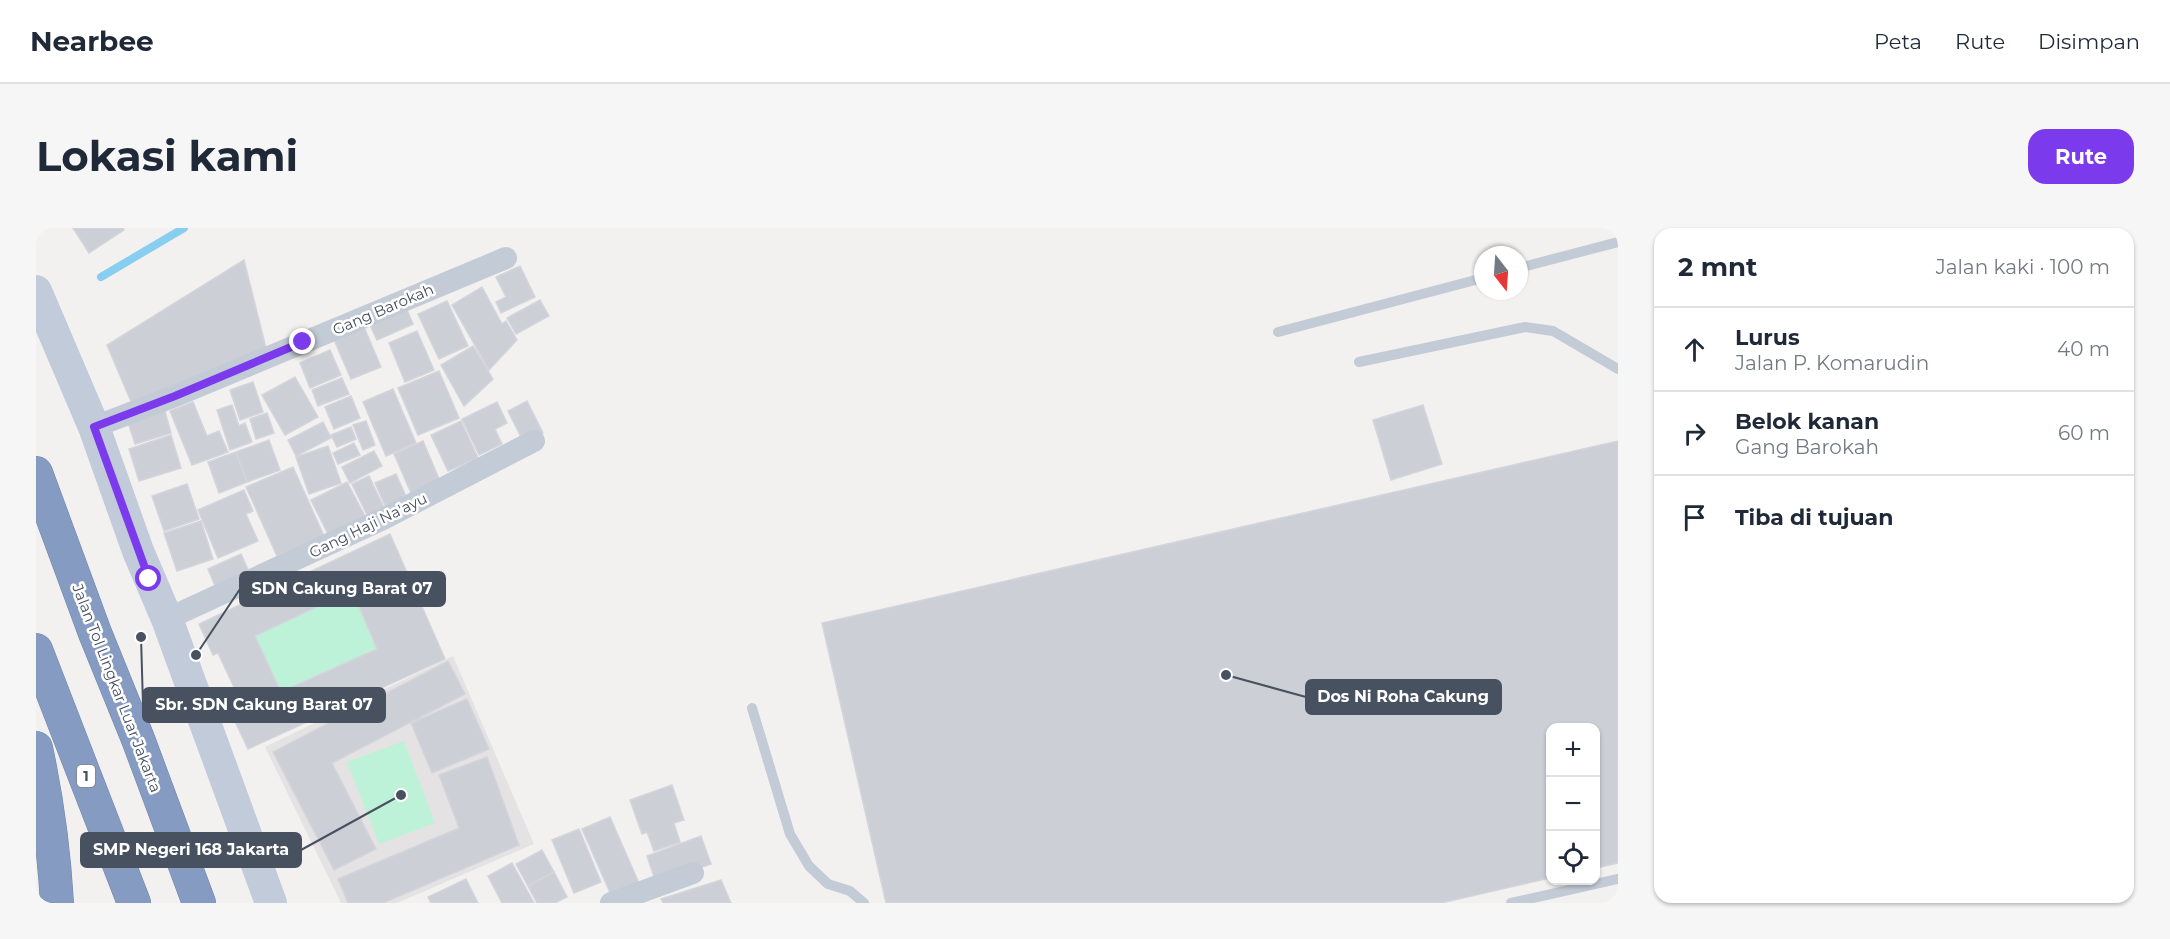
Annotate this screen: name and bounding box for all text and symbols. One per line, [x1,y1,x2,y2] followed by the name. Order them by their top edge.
[30,24,154,58] text: Nearbee
[1874,29,1922,54] text: Peta
[1955,29,2005,54] text: Rute
[2038,29,2140,54] text: Disimpan
[2028,129,2134,184] button: Rute
[36,130,298,182] text: Lokasi kami
[1474,246,1528,300] north arrow
[1678,251,1757,283] text: 2 mnt
[1936,255,2110,279] text: Jalan kaki · 100 m
[330,279,436,339] street label: Gang Barokah
[1735,324,1800,351] text: Lurus
[289,328,315,354] route end
[1678,333,1711,366] icon: ahead
[2057,337,2110,361] text: 40 m
[1735,351,1929,375] text: Jalan P. Komarudin
[1735,408,1879,435] text: Belok kanan
[1678,417,1711,450] icon: right
[2058,421,2110,445] text: 60 m
[1735,435,1879,459] text: Gang Barokah
[306,488,430,562] street label: Gang Haji Na'ayu
[1678,501,1711,534] icon: arrive
[1735,504,1893,531] text: Tiba di tujuan
[135,565,161,591] route start
[240,572,445,606] callout: SDN Cakung Barat 07
[252,579,432,598] text: SDN Cakung Barat 07
[68,580,166,795] street label: Jalan Tol Lingkar Luar Jakarta
[1306,680,1501,714] callout: Dos Ni Roha Cakung
[1317,687,1489,706] text: Dos Ni Roha Cakung
[143,688,385,722] callout: Sbr. SDN Cakung Barat 07
[155,695,373,714] text: Sbr. SDN Cakung Barat 07
[1546,723,1600,885] map controls
[1546,723,1600,777] button: +
[77,765,95,787] road number: 1
[1546,777,1600,831] button: −
[1546,831,1600,885] button: locate
[81,833,301,867] callout: SMP Negeri 168 Jakarta
[93,840,289,859] text: SMP Negeri 168 Jakarta

